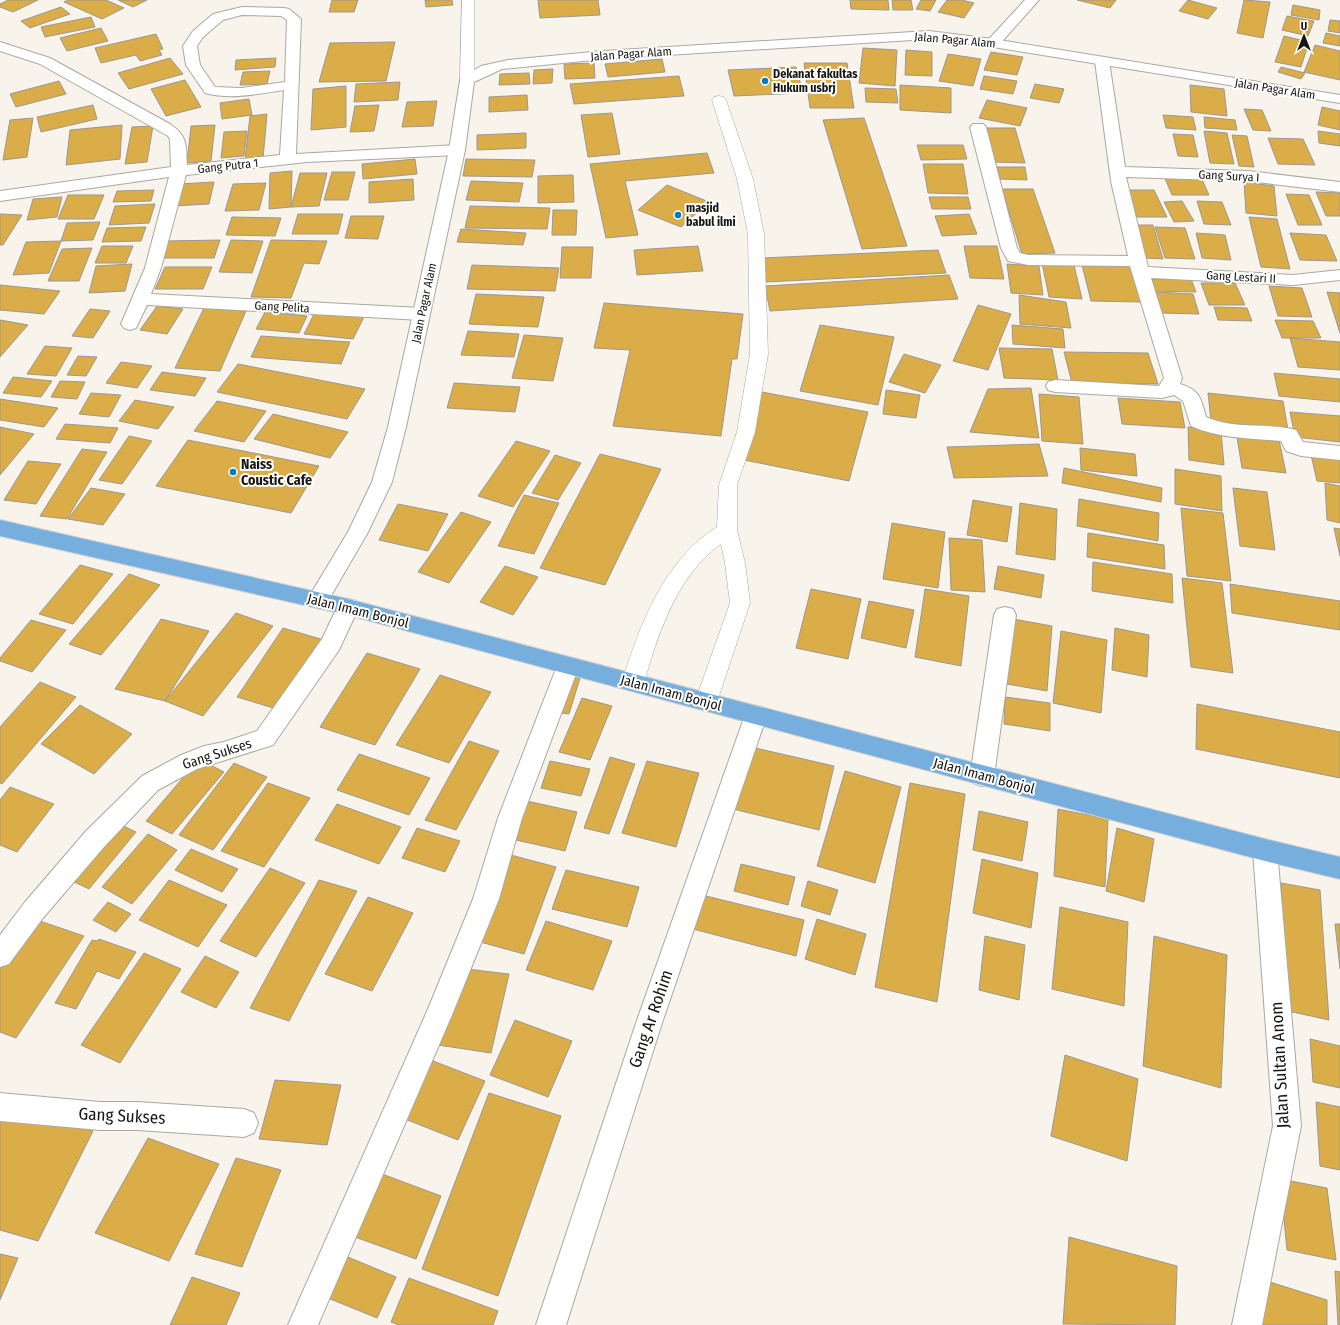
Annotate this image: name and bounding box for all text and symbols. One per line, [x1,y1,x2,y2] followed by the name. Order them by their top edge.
[1284,16,1324,56] north arrow
[1301,20,1307,33] text: U
[914,29,996,51] street label: Jalan Pagar Alam
[590,44,672,64] street label: Jalan Pagar Alam
[773,67,858,95] place label: Dekanat fakultas Hukum usbrj
[760,76,770,86] marker: Dekanat fakultas Hukum usbrj
[1234,76,1316,102] street label: Jalan Pagar Alam
[197,156,259,176] street label: Gang Putra 1
[1198,167,1260,185] street label: Gang Surya I
[686,201,736,229] place label: masjid babul ilmi
[673,210,683,220] marker: masjid babul ilmi
[409,262,439,344] street label: Jalan Pagar Alam
[1206,268,1276,286] street label: Gang Lestari II
[254,299,310,315] street label: Gang Pelita
[241,456,312,489] place label: Naiss Coustic Cafe
[228,467,238,477] marker: Naiss Coustic Cafe
[305,590,411,632] street label: Jalan Imam Bonjol
[619,671,724,715] street label: Jalan Imam Bonjol
[180,735,254,773] street label: Gang Sukses
[932,754,1037,798] street label: Jalan Imam Bonjol
[624,967,678,1071] street label: Gang Ar Rohim
[1266,1001,1294,1129] street label: Jalan Sultan Anom
[78,1103,166,1129] street label: Gang Sukses

